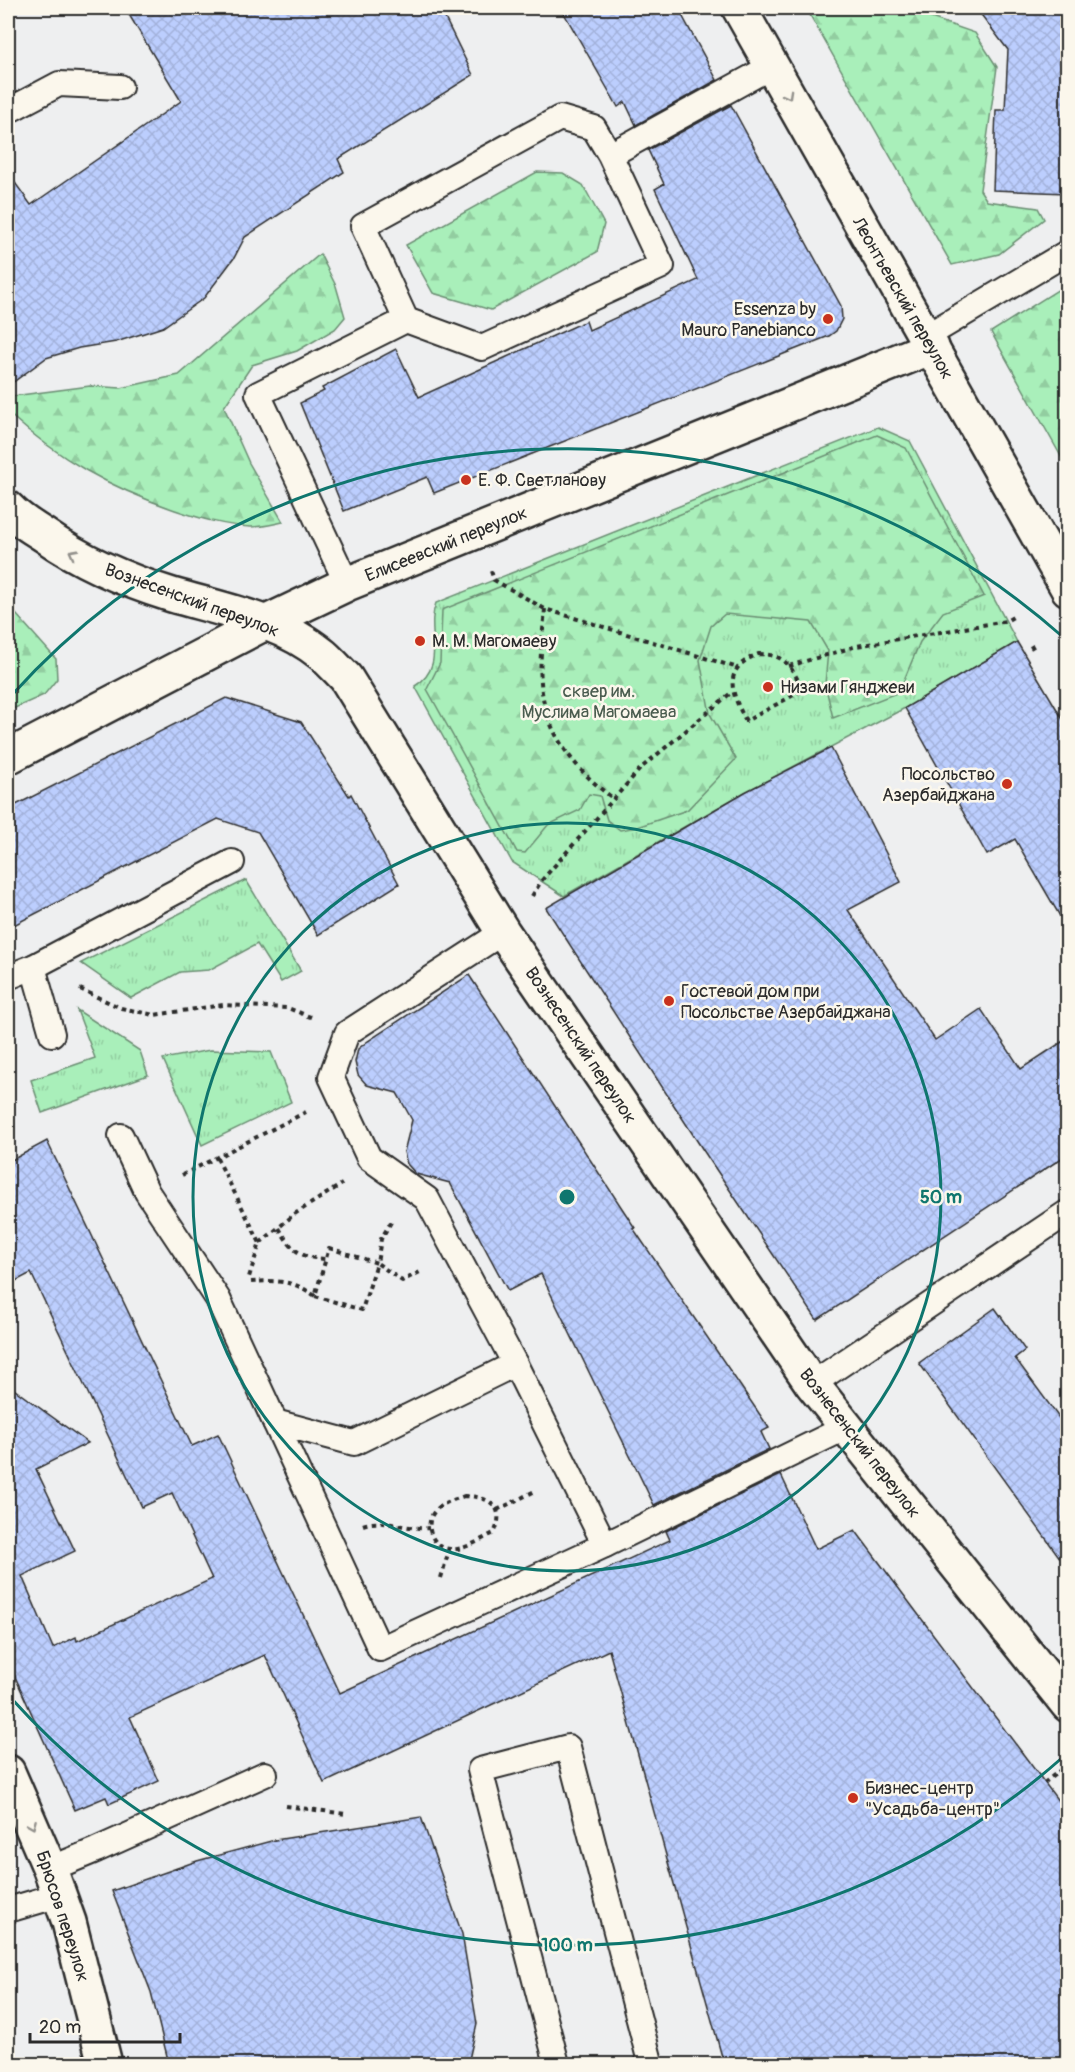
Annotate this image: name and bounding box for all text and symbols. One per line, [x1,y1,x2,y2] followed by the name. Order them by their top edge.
[781,89,793,99] one-way arrow
[846,212,958,384] street label: Леонтьевский переулок
[681,298,816,342] place label: Essenza by Mauro Panebianco
[821,312,835,326] marker: Essenza by Mauro Panebianco
[478,469,606,492] place label: Е. Ф. Светланову
[459,473,473,487] marker: Е. Ф. Светланову
[362,501,531,588] street label: Елисеевский переулок
[68,549,79,560] one-way arrow
[101,558,282,643] street label: Вознесенский переулок
[432,630,557,653] place label: М. М. Магомаеву
[413,634,427,648] marker: М. М. Магомаеву
[780,676,914,699] place label: Низами Гянджеви
[522,680,676,724] park label: сквер им. Муслима Магомаева
[761,680,775,694] marker: Низами Гянджеви
[882,763,995,807] place label: Посольство Азербайджана
[1000,777,1014,791] marker: Посольство Азербайджана
[520,963,642,1128] street label: Вознесенский переулок
[681,980,891,1024] place label: Гостевой дом при Посольстве Азербайджана
[662,994,676,1008] marker: Гостевой дом при Посольстве Азербайджана
[920,1186,962,1209] text: 50 m
[557,1187,577,1207] centre of rings
[794,1364,925,1523] street label: Вознесенский переулок
[865,1777,1000,1821] place label: Бизнес-центр "Усадьба-центр"
[846,1791,860,1805] marker: Бизнес-центр "Усадьба-центр"
[25,1819,37,1830] one-way arrow
[31,1848,95,1985] street label: Брюсов переулок
[541,1934,593,1957] text: 100 m
[30,2006,180,2044] scale bar
[39,2016,81,2039] text: 20 m

